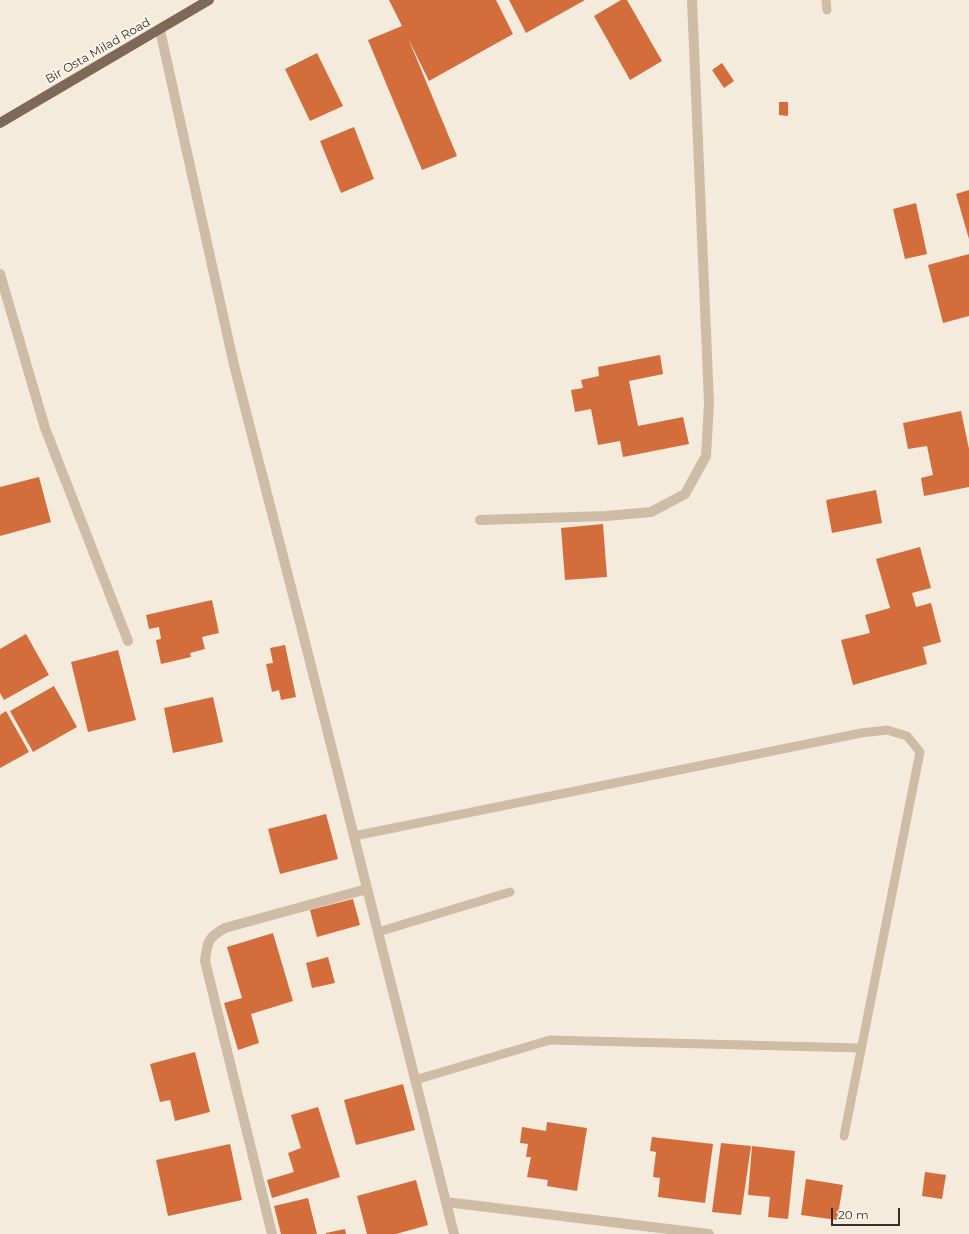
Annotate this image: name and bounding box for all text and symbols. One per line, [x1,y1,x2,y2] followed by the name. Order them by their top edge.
[43,15,153,87] street label: Bir Osta Milad Road
[833,1200,902,1226] scale bar
[838,1207,869,1222] text: 20 m

